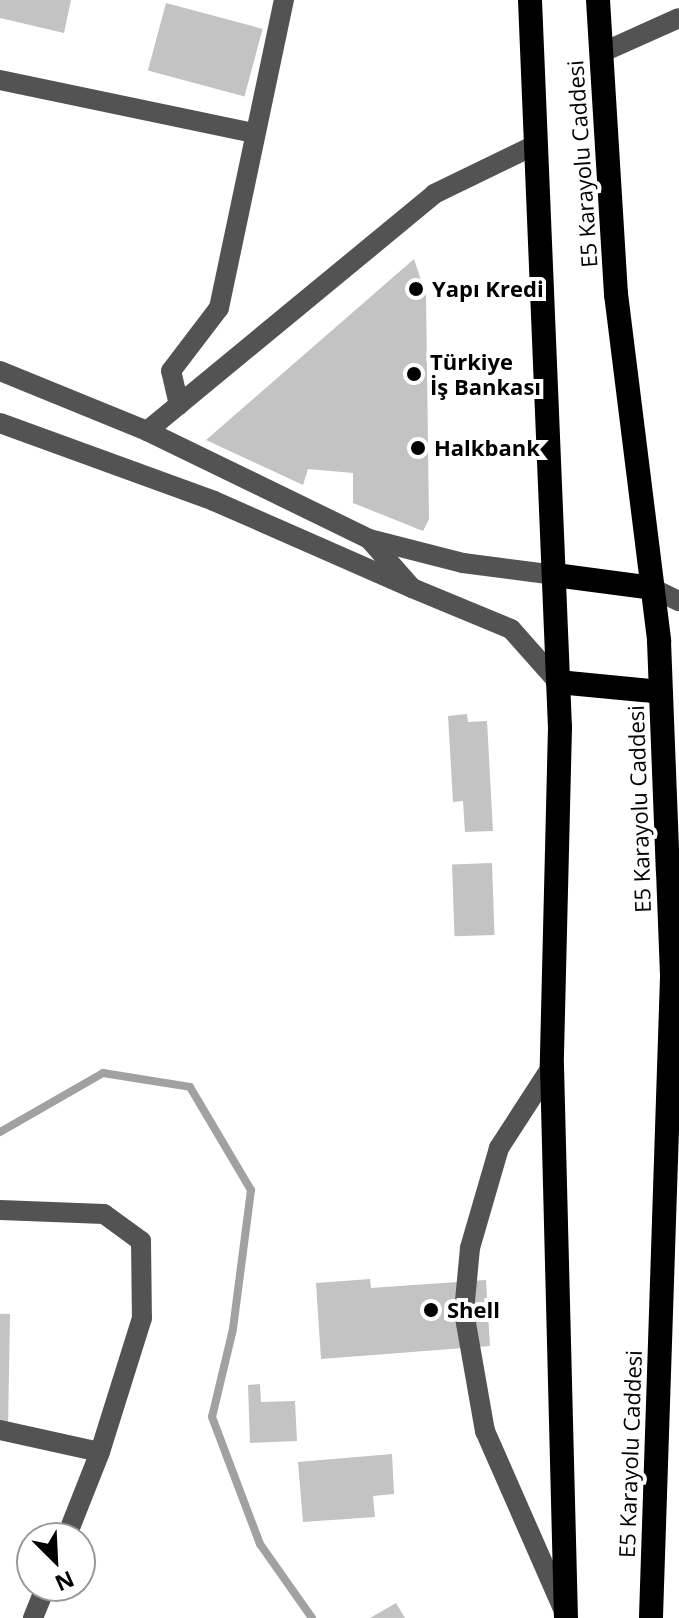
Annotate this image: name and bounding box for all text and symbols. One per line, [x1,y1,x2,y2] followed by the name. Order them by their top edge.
[562,59,602,269] street label: E5 Karayolu Caddesi
[432,276,544,302] place label: Yapı Kredi
[407,280,425,298] marker: Yapı Kredi
[430,348,541,400] place label: Türkiye İş Bankası
[405,365,423,383] marker: Türkiye İş Bankası
[434,435,540,461] place label: Halkbank
[409,439,427,457] marker: Halkbank
[622,705,656,913] street label: E5 Karayolu Caddesi
[447,1297,500,1323] place label: Shell
[422,1301,440,1319] marker: Shell
[613,1350,647,1558] street label: E5 Karayolu Caddesi
[16,1522,96,1602] north arrow
[51,1565,79,1599] text: N

